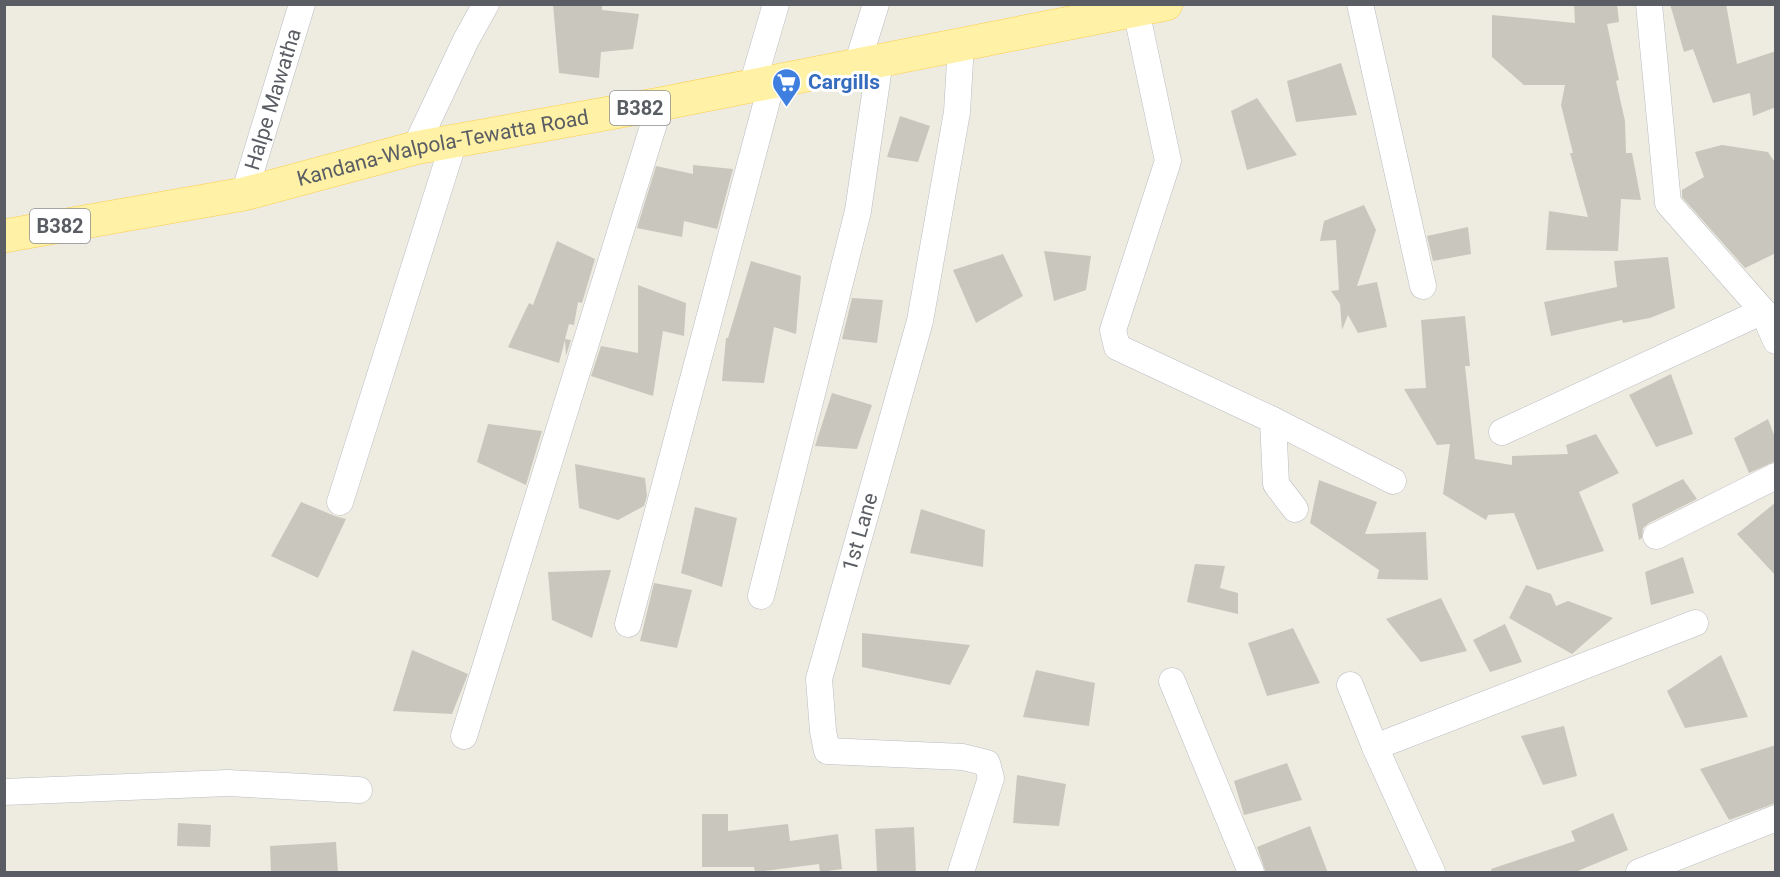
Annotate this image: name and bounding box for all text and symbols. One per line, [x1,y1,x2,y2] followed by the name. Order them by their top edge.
[240,26,306,173] street label: Halpe Mawatha
[771,66,803,108] supermarket icon: Cargills
[808,70,880,94] place label: Cargills
[610,91,670,125] road number: B382
[294,105,591,191] street label: Kandana-Walpola-Tewatta Road
[30,209,90,243] road number: B382
[837,490,883,574] street label: 1st Lane

